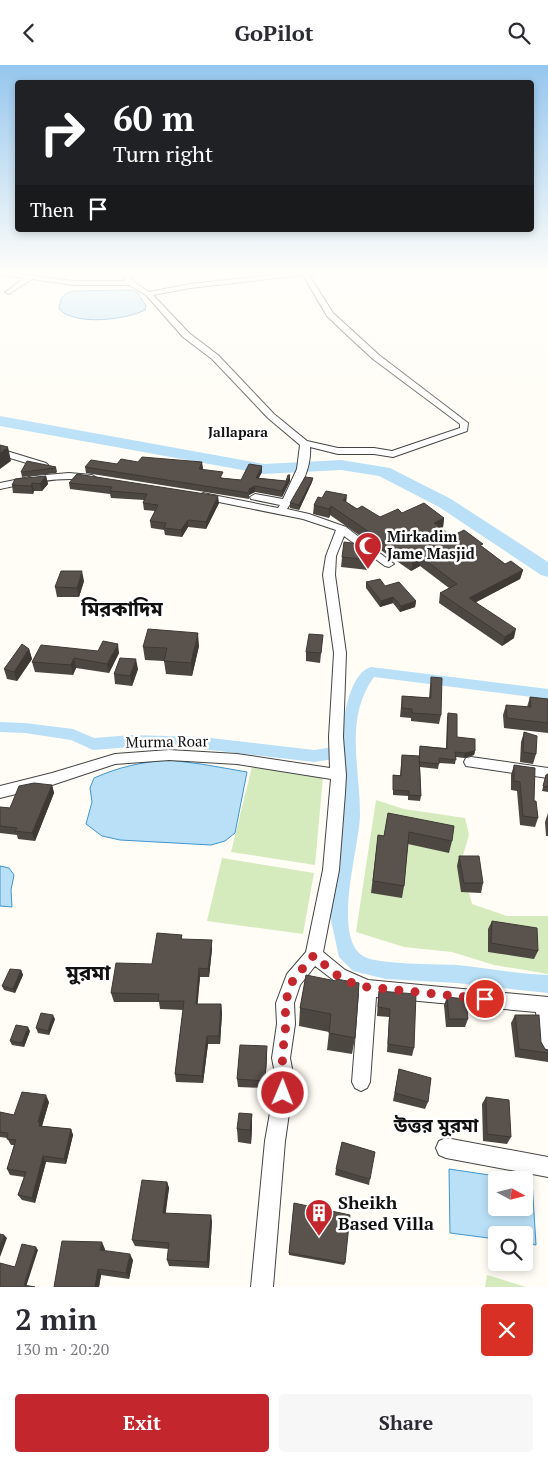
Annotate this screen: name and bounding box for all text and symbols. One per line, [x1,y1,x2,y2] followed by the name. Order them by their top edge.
[234,18,314,47] text: GoPilot
[15,19,43,47] icon: back
[505,19,533,47] icon: search
[113,95,194,141] text: 60 m
[30,100,95,165] icon: right
[113,139,213,168] text: Turn right
[84,195,112,223] icon: arrive
[30,197,74,222] text: Then
[208,422,268,441] district label: Jallapara
[387,526,475,563] place label: Mirkadim Jame Masjid
[353,531,383,570] mosque icon: Mirkadim Jame Masjid
[80,595,163,622] district label: মিরকাদিম
[126,730,209,752] street label: Murma Roar
[65,958,111,986] district label: মুরমা
[464,978,506,1020] pin
[471,985,499,1013] icon: arrive
[256,1066,308,1118] position arrow
[393,1112,479,1137] district label: উত্তর মুরমা
[488,1171,532,1216] north arrow
[488,1171,533,1271] map controls
[338,1190,434,1235] place label: Sheikh Based Villa
[304,1198,334,1237] building icon: Sheikh Based Villa
[488,1226,533,1271] button: search
[15,1299,97,1339] text: 2 min
[481,1304,533,1356] button: close
[15,1338,109,1360] text: 130 m · 20:20
[15,1394,269,1452] button: Exit
[279,1394,533,1452] button: Share

